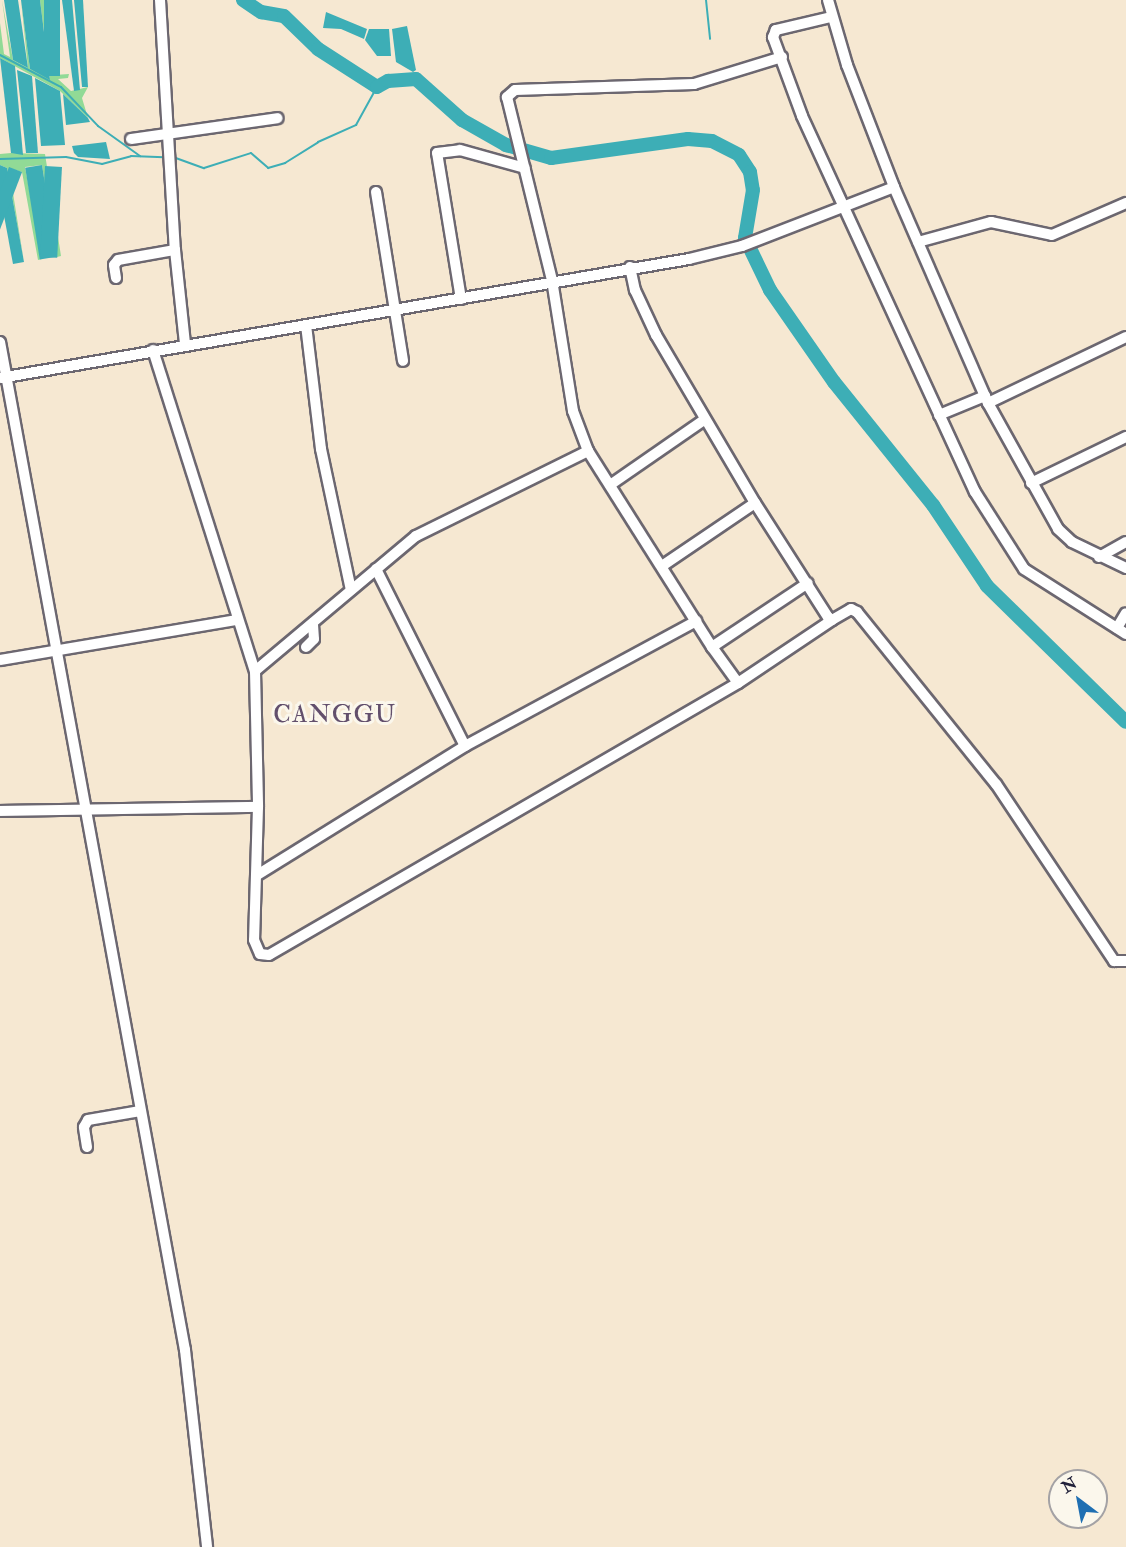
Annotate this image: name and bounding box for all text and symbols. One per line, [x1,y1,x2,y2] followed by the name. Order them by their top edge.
[273,701,397,729] district label: CANGGU
[1048,1469,1108,1529] north arrow
[1058,1473,1081,1498] text: N

